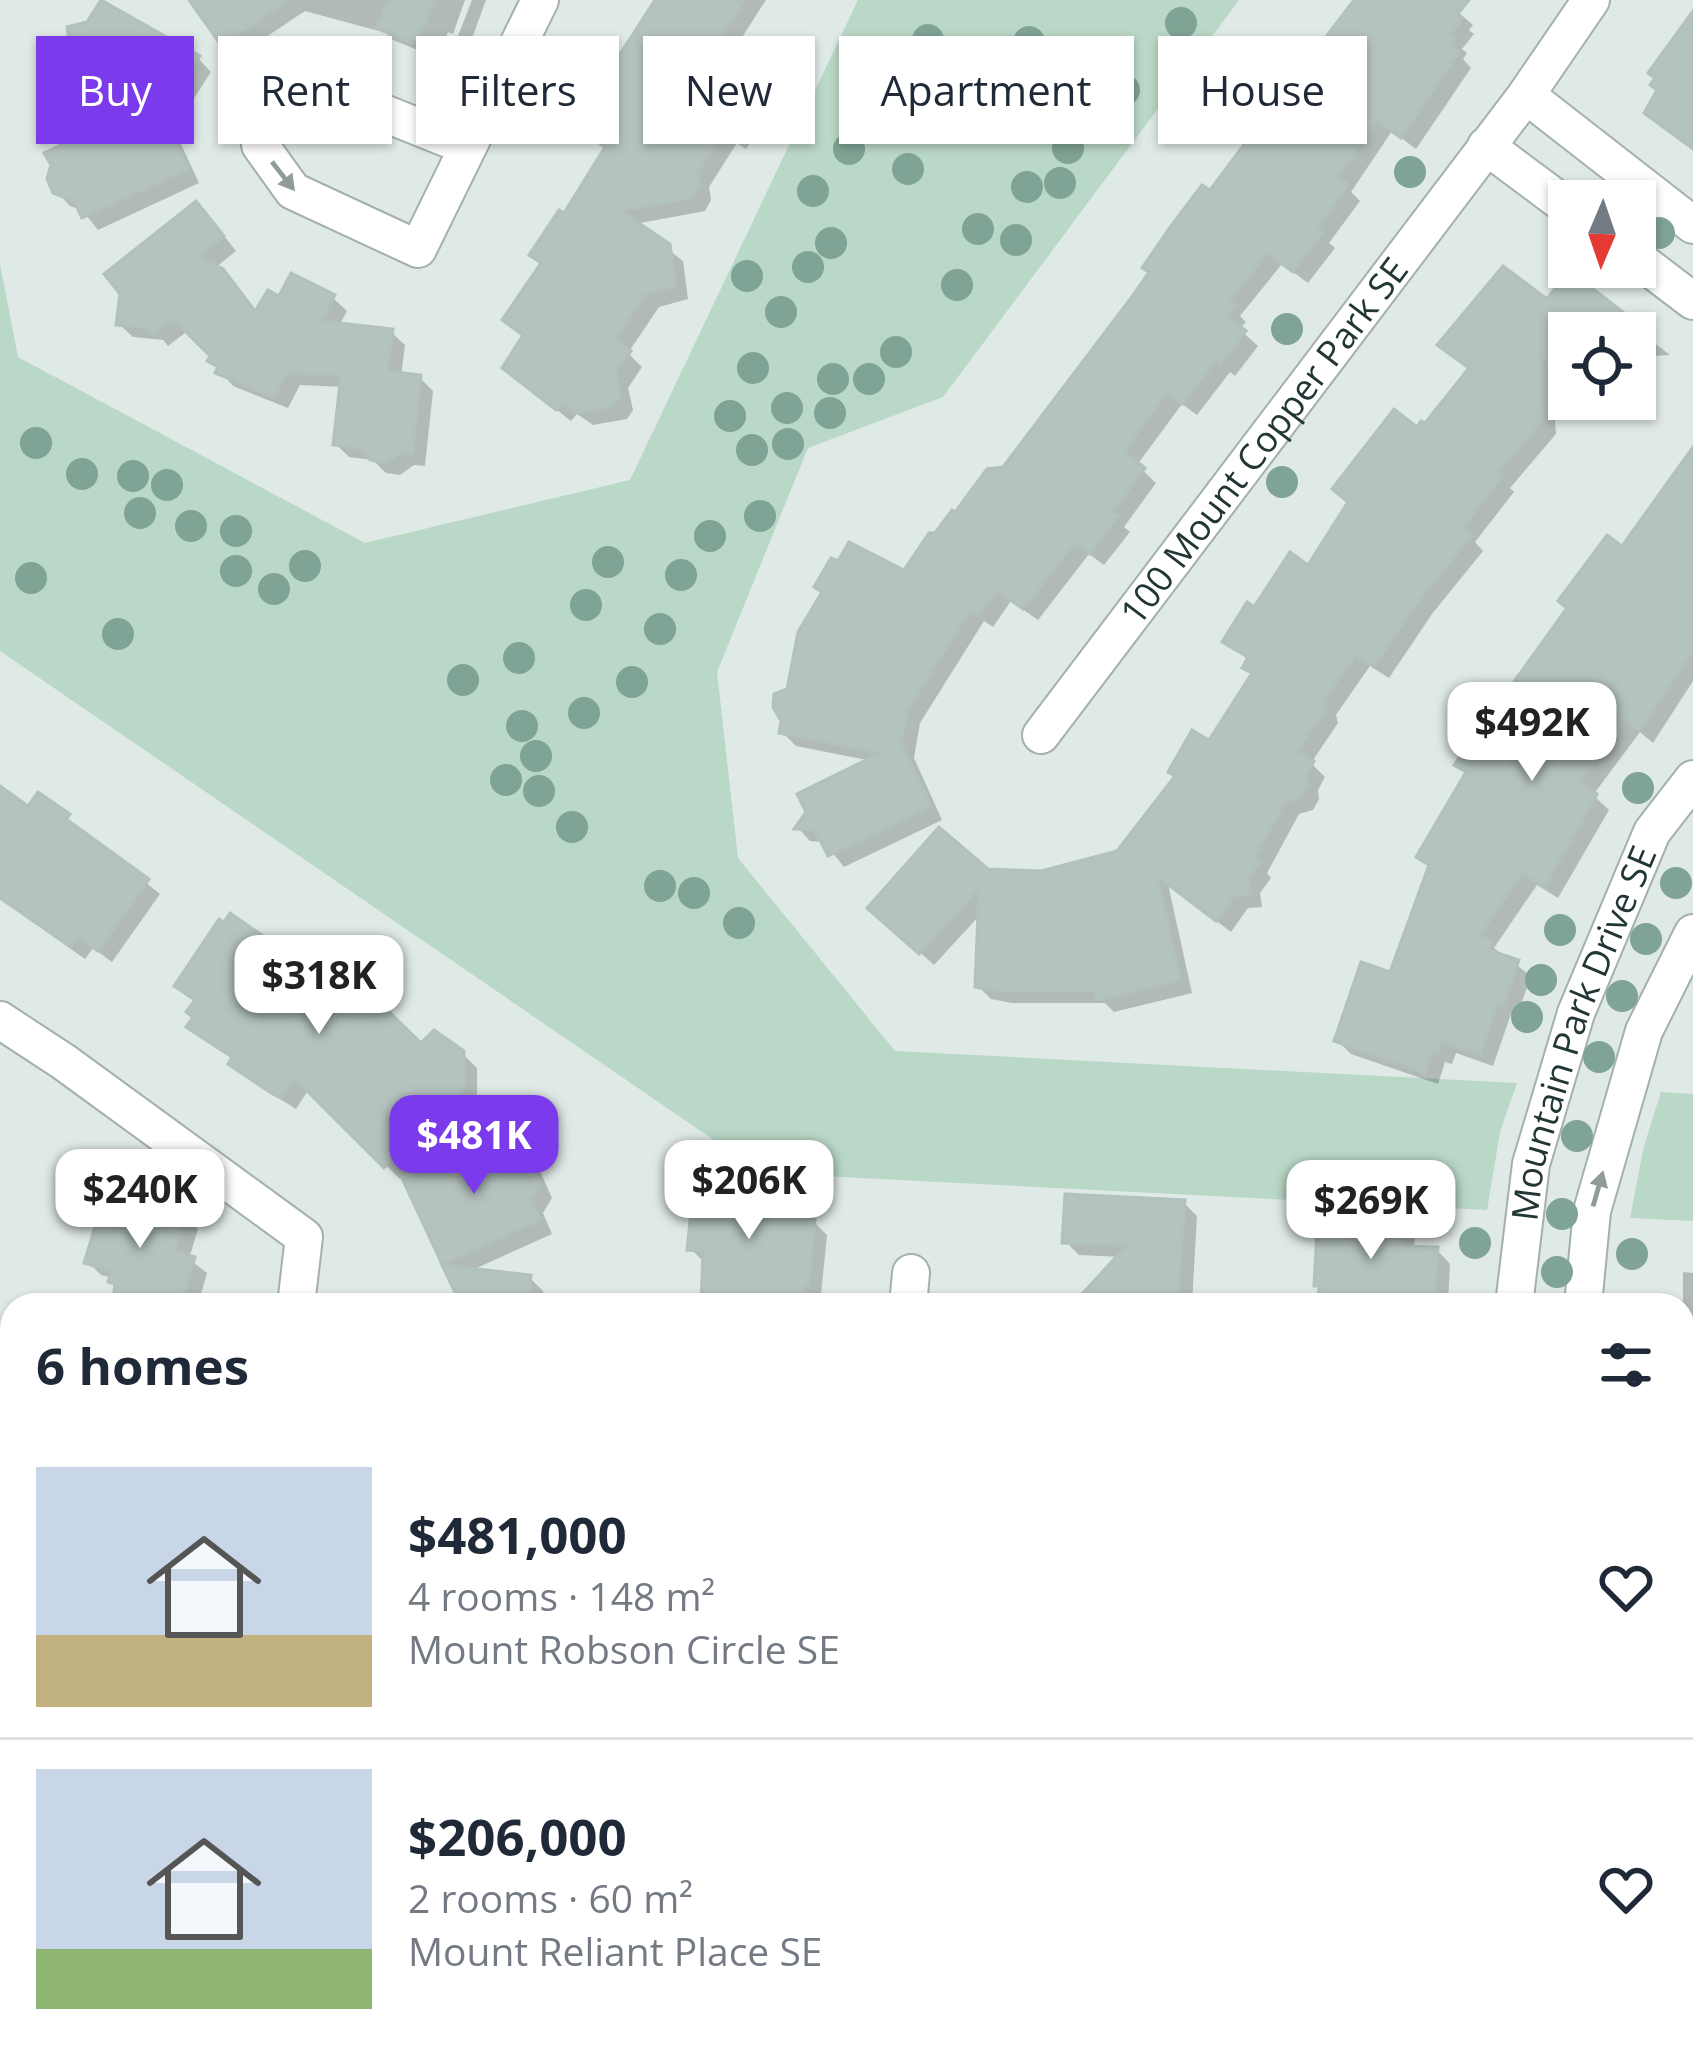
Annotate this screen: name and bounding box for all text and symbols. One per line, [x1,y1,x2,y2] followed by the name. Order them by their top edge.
[36,36,194,144] chip: Buy
[218,36,392,144] chip: Rent
[416,36,619,144] chip: Filters
[643,36,815,144] chip: New
[839,36,1134,144] chip: Apartment
[1158,36,1367,144] chip: House
[270,161,295,192] one-way arrow
[1548,180,1656,288] north arrow
[1548,180,1656,420] map controls
[1108,247,1418,634] street label: 100 Mount Copper Park SE
[1548,312,1656,420] button: locate
[1448,682,1616,784] pin: $492K
[1474,694,1590,747] text: $492K
[1499,838,1667,1223] street label: Mountain Park Drive SE
[235,935,403,1037] pin: $318K
[261,947,377,1000] text: $318K
[390,1095,558,1197] pin: $481K
[416,1107,532,1160] text: $481K
[665,1140,833,1242] pin: $206K
[56,1149,224,1251] pin: $240K
[691,1152,807,1205] text: $206K
[1287,1160,1455,1262] pin: $269K
[82,1161,198,1214] text: $240K
[1590,1170,1609,1207] one-way arrow
[1313,1172,1429,1225] text: $269K
[36,1330,249,1400] text: 6 homes
[1593,1332,1659,1398] icon: filters
[408,1499,627,1569] text: $481,000
[132,1515,276,1659] icon: home
[1593,1554,1659,1620] icon: heart
[408,1569,715,1622] text: 4 rooms · 148 m²
[408,1622,840,1675] text: Mount Robson Circle SE
[408,1801,627,1871] text: $206,000
[132,1817,276,1961] icon: home
[1593,1856,1659,1922] icon: heart
[408,1871,693,1924] text: 2 rooms · 60 m²
[408,1924,822,1977] text: Mount Reliant Place SE

